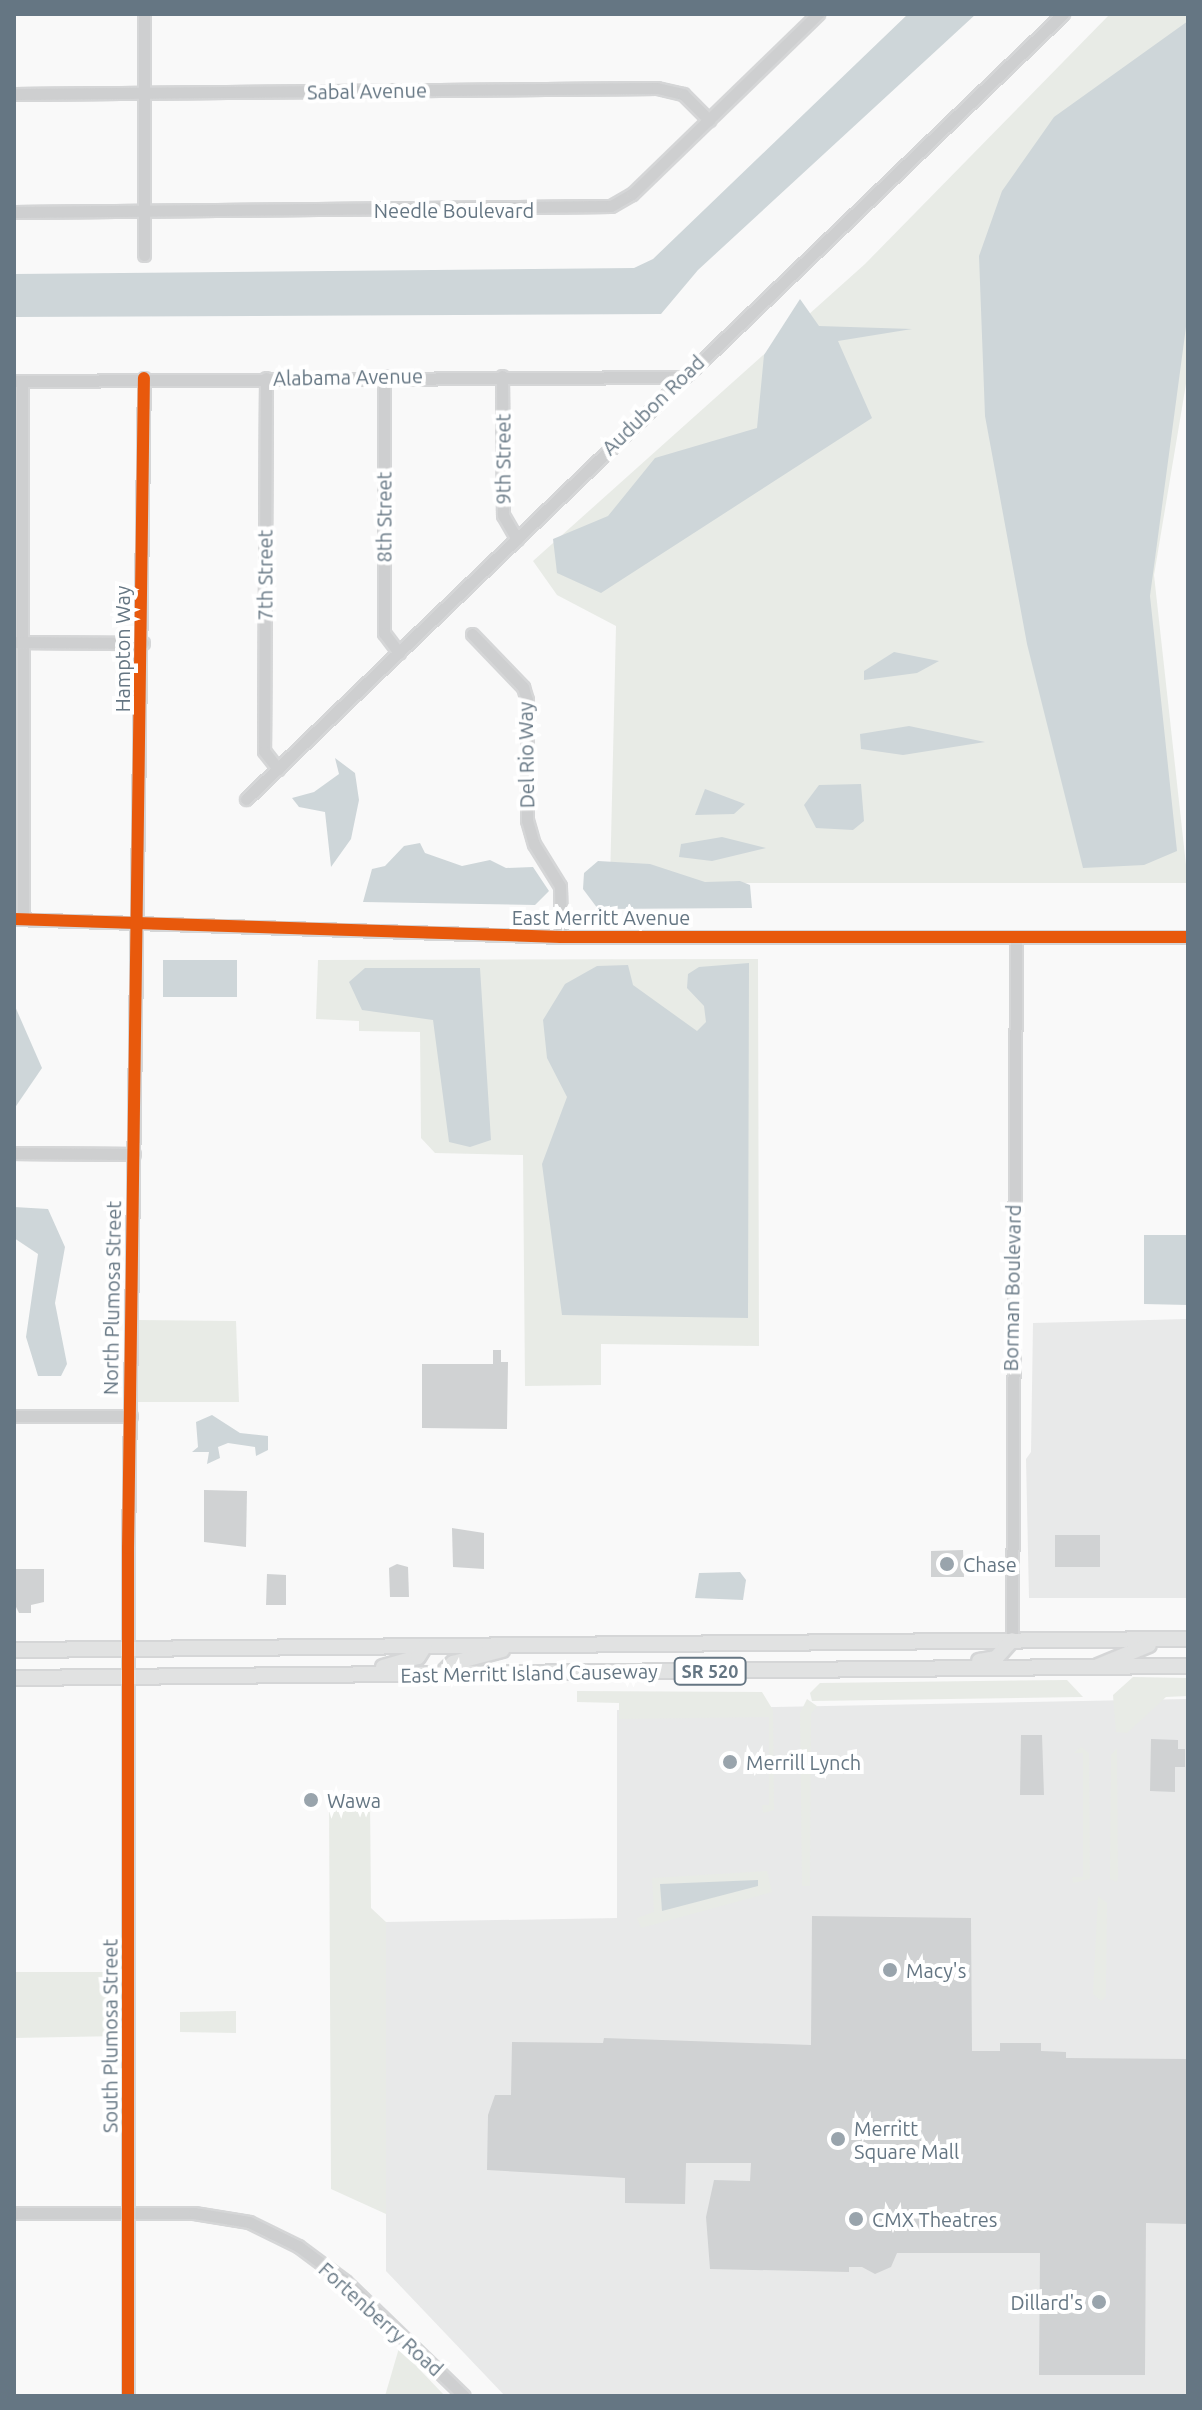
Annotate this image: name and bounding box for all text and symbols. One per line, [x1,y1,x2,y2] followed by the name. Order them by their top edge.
[307,78,427,104] street label: Sabal Avenue
[374,198,534,222] street label: Needle Boulevard
[597,350,709,460] street label: Audubon Road
[273,364,423,390] street label: Alabama Avenue
[491,414,515,504] street label: 9th Street
[372,472,396,562] street label: 8th Street
[253,530,277,620] street label: 7th Street
[110,586,134,712] street label: Hampton Way
[513,701,539,809] street label: Del Rio Way
[512,905,690,929] street label: East Merritt Avenue
[98,1201,126,1395] street label: North Plumosa Street
[999,1204,1025,1372] street label: Borman Boulevard
[963,1552,1017,1576] place label: Chase
[938,1555,956,1573] marker: Chase
[672,1657,748,1685] road number: SR 520
[400,1659,658,1687] street label: East Merritt Island Causeway
[746,1750,861,1774] place label: Merrill Lynch
[721,1753,739,1771] marker: Merrill Lynch
[327,1788,381,1812] place label: Wawa
[302,1791,320,1809] marker: Wawa
[98,1939,122,2133] street label: South Plumosa Street
[906,1958,966,1982] place label: Macy's
[881,1961,899,1979] marker: Macy's
[854,2116,959,2163] place label: Merritt Square Mall
[829,2130,847,2148] marker: Merritt Square Mall
[872,2207,998,2231] place label: CMX Theatres
[847,2210,865,2228] marker: CMX Theatres
[314,2257,448,2381] street label: Fortenberry Road
[1010,2290,1083,2314] place label: Dillard's
[1090,2293,1108,2311] marker: Dillard's

